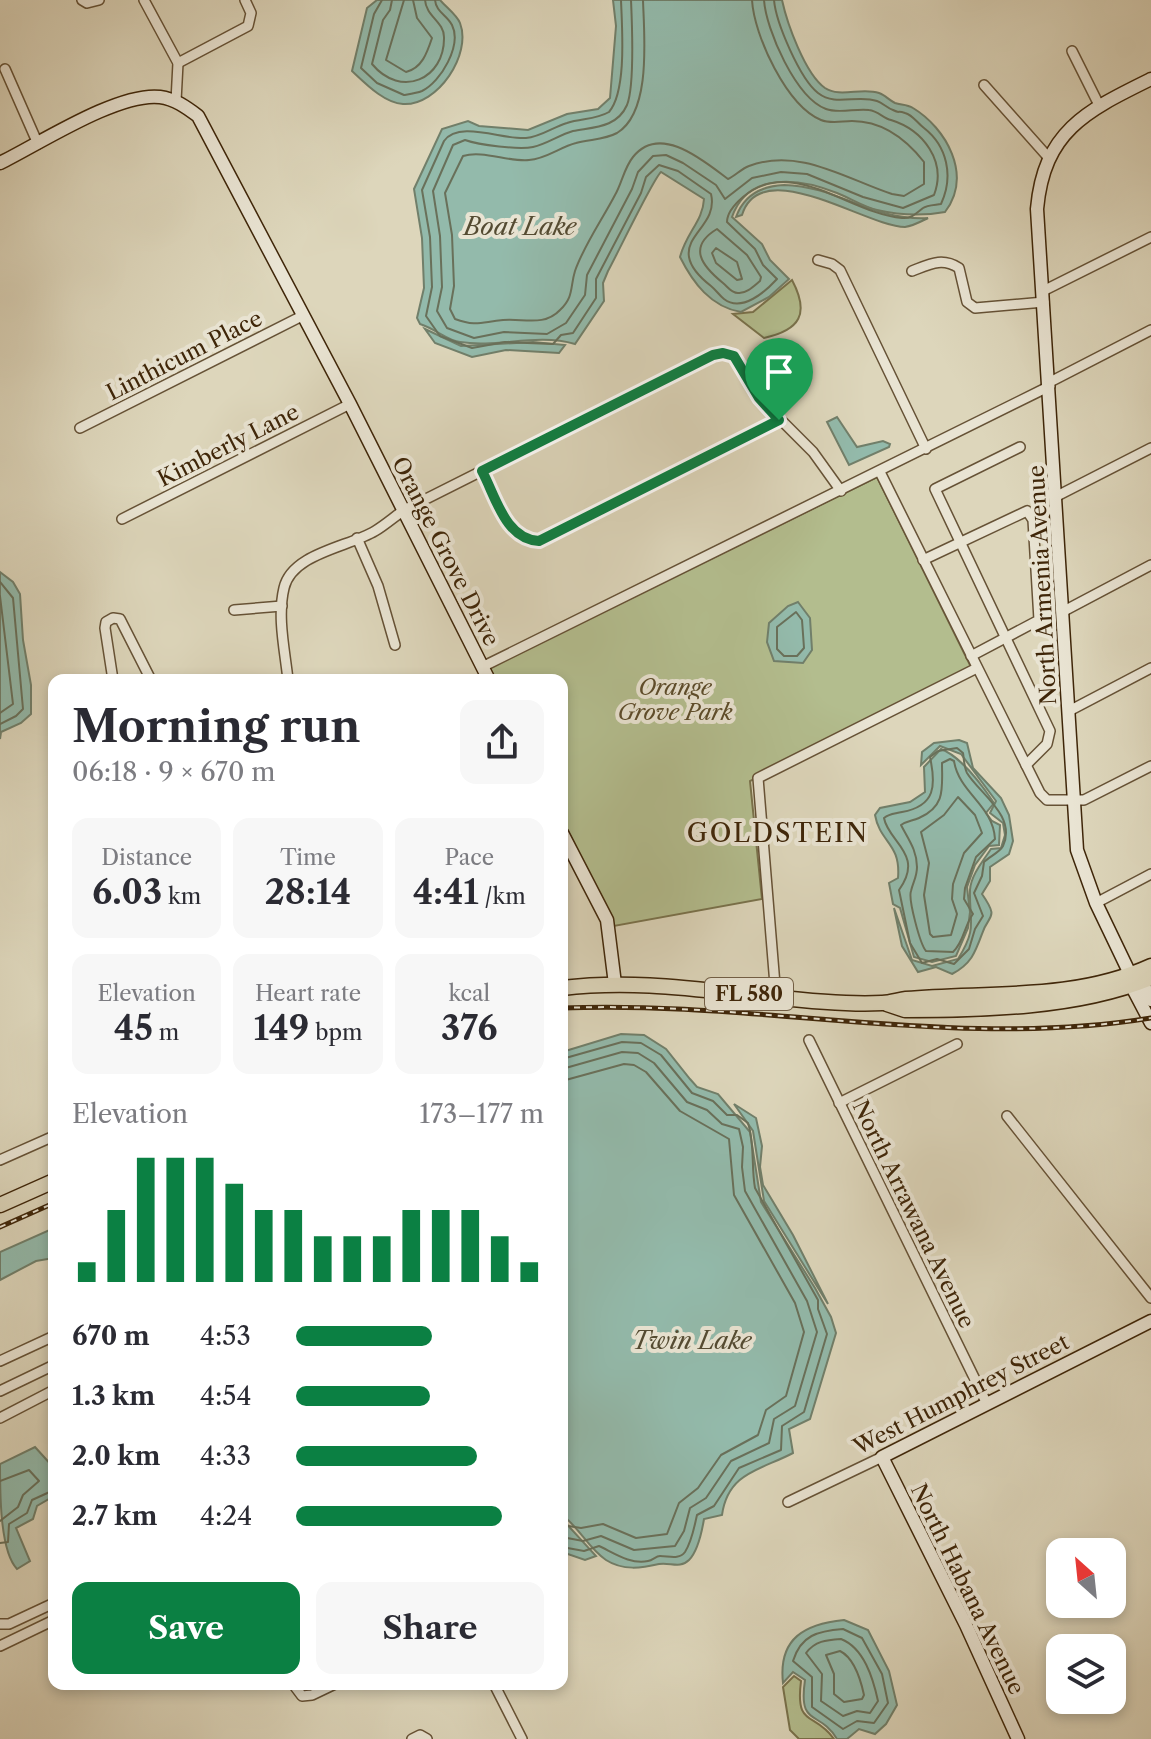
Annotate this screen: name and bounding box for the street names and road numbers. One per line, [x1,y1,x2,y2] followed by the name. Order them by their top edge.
[102,305,267,406] street label: Linthicum Place
[153,398,303,493] street label: Kimberly Lane
[386,452,505,650] street label: Orange Grove Drive
[1023,464,1062,706] street label: North Armenia Avenue
[705,978,793,1010] road number: FL 580
[847,1096,981,1333] street label: North Arrawana Avenue
[848,1328,1074,1461] street label: West Humphrey Street
[905,1479,1030,1699] street label: North Habana Avenue

